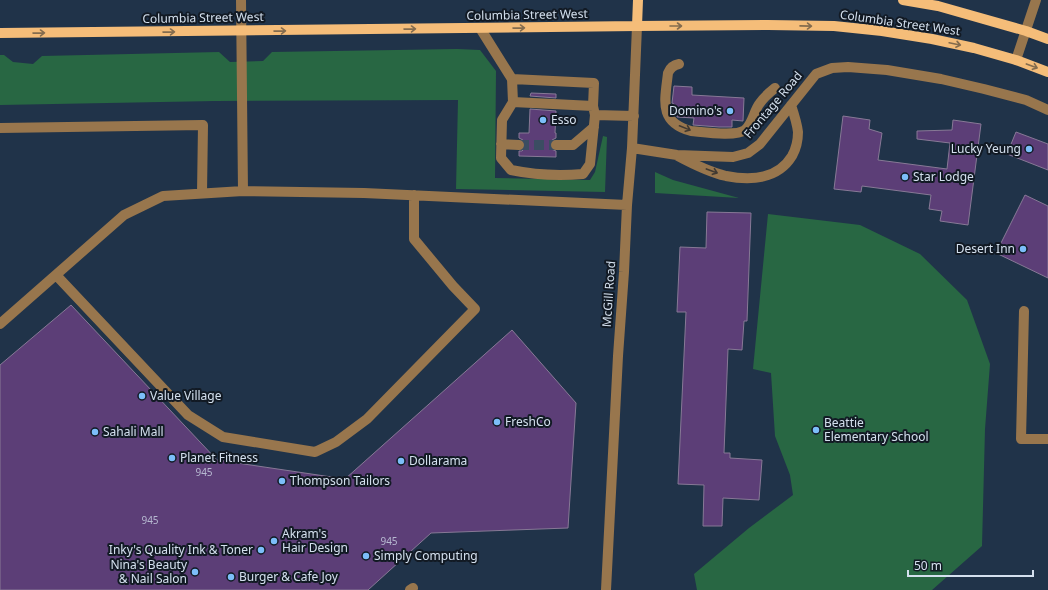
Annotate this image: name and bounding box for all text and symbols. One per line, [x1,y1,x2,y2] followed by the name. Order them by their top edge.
[466,5,588,24] street label: Columbia Street West
[839,6,962,39] street label: Columbia Street West
[142,8,264,27] street label: Columbia Street West
[669,22,682,30] one-way arrow
[799,22,812,30] one-way arrow
[512,24,525,32] one-way arrow
[403,25,416,33] one-way arrow
[273,27,286,35] one-way arrow
[162,28,175,36] one-way arrow
[32,29,45,37] one-way arrow
[948,40,961,48] one-way arrow
[1026,62,1038,70] one-way arrow
[739,68,806,142] street label: Frontage Road
[669,102,722,119] place label: Domino's
[725,106,735,116] marker: Domino's
[551,111,576,128] place label: Esso
[538,115,548,125] marker: Esso
[679,125,691,133] one-way arrow
[951,140,1021,157] place label: Lucky Yeung
[1024,144,1034,154] marker: Lucky Yeung
[705,168,717,176] one-way arrow
[913,168,974,185] place label: Star Lodge
[900,172,910,182] marker: Star Lodge
[956,240,1015,257] place label: Desert Inn
[1018,244,1028,254] marker: Desert Inn
[598,260,619,328] street label: McGill Road
[150,387,222,404] place label: Value Village
[137,391,147,401] marker: Value Village
[505,413,551,430] place label: FreshCo
[824,414,929,445] place label: Beattie Elementary School
[492,417,502,427] marker: FreshCo
[103,423,164,440] place label: Sahali Mall
[811,425,821,435] marker: Beattie Elementary School
[90,427,100,437] marker: Sahali Mall
[180,449,258,466] place label: Planet Fitness
[409,452,467,469] place label: Dollarama
[167,453,177,463] marker: Planet Fitness
[396,456,406,466] marker: Dollarama
[195,465,213,479] house number: 945
[290,472,390,489] place label: Thompson Tailors
[277,476,287,486] marker: Thompson Tailors
[141,513,159,527] house number: 945
[282,525,348,556] place label: Akram's Hair Design
[380,534,398,548] house number: 945
[269,536,279,546] marker: Akram's Hair Design
[109,541,253,558] place label: Inky's Quality Ink & Toner
[256,545,266,555] marker: Inky's Quality Ink & Toner
[374,547,478,564] place label: Simply Computing
[361,551,371,561] marker: Simply Computing
[908,552,1033,578] scale bar
[110,556,188,587] place label: Nina's Beauty & Nail Salon
[914,557,942,574] text: 50 m
[190,567,200,577] marker: Nina's Beauty & Nail Salon
[239,568,339,585] place label: Burger & Cafe Joy
[226,572,236,582] marker: Burger & Cafe Joy

